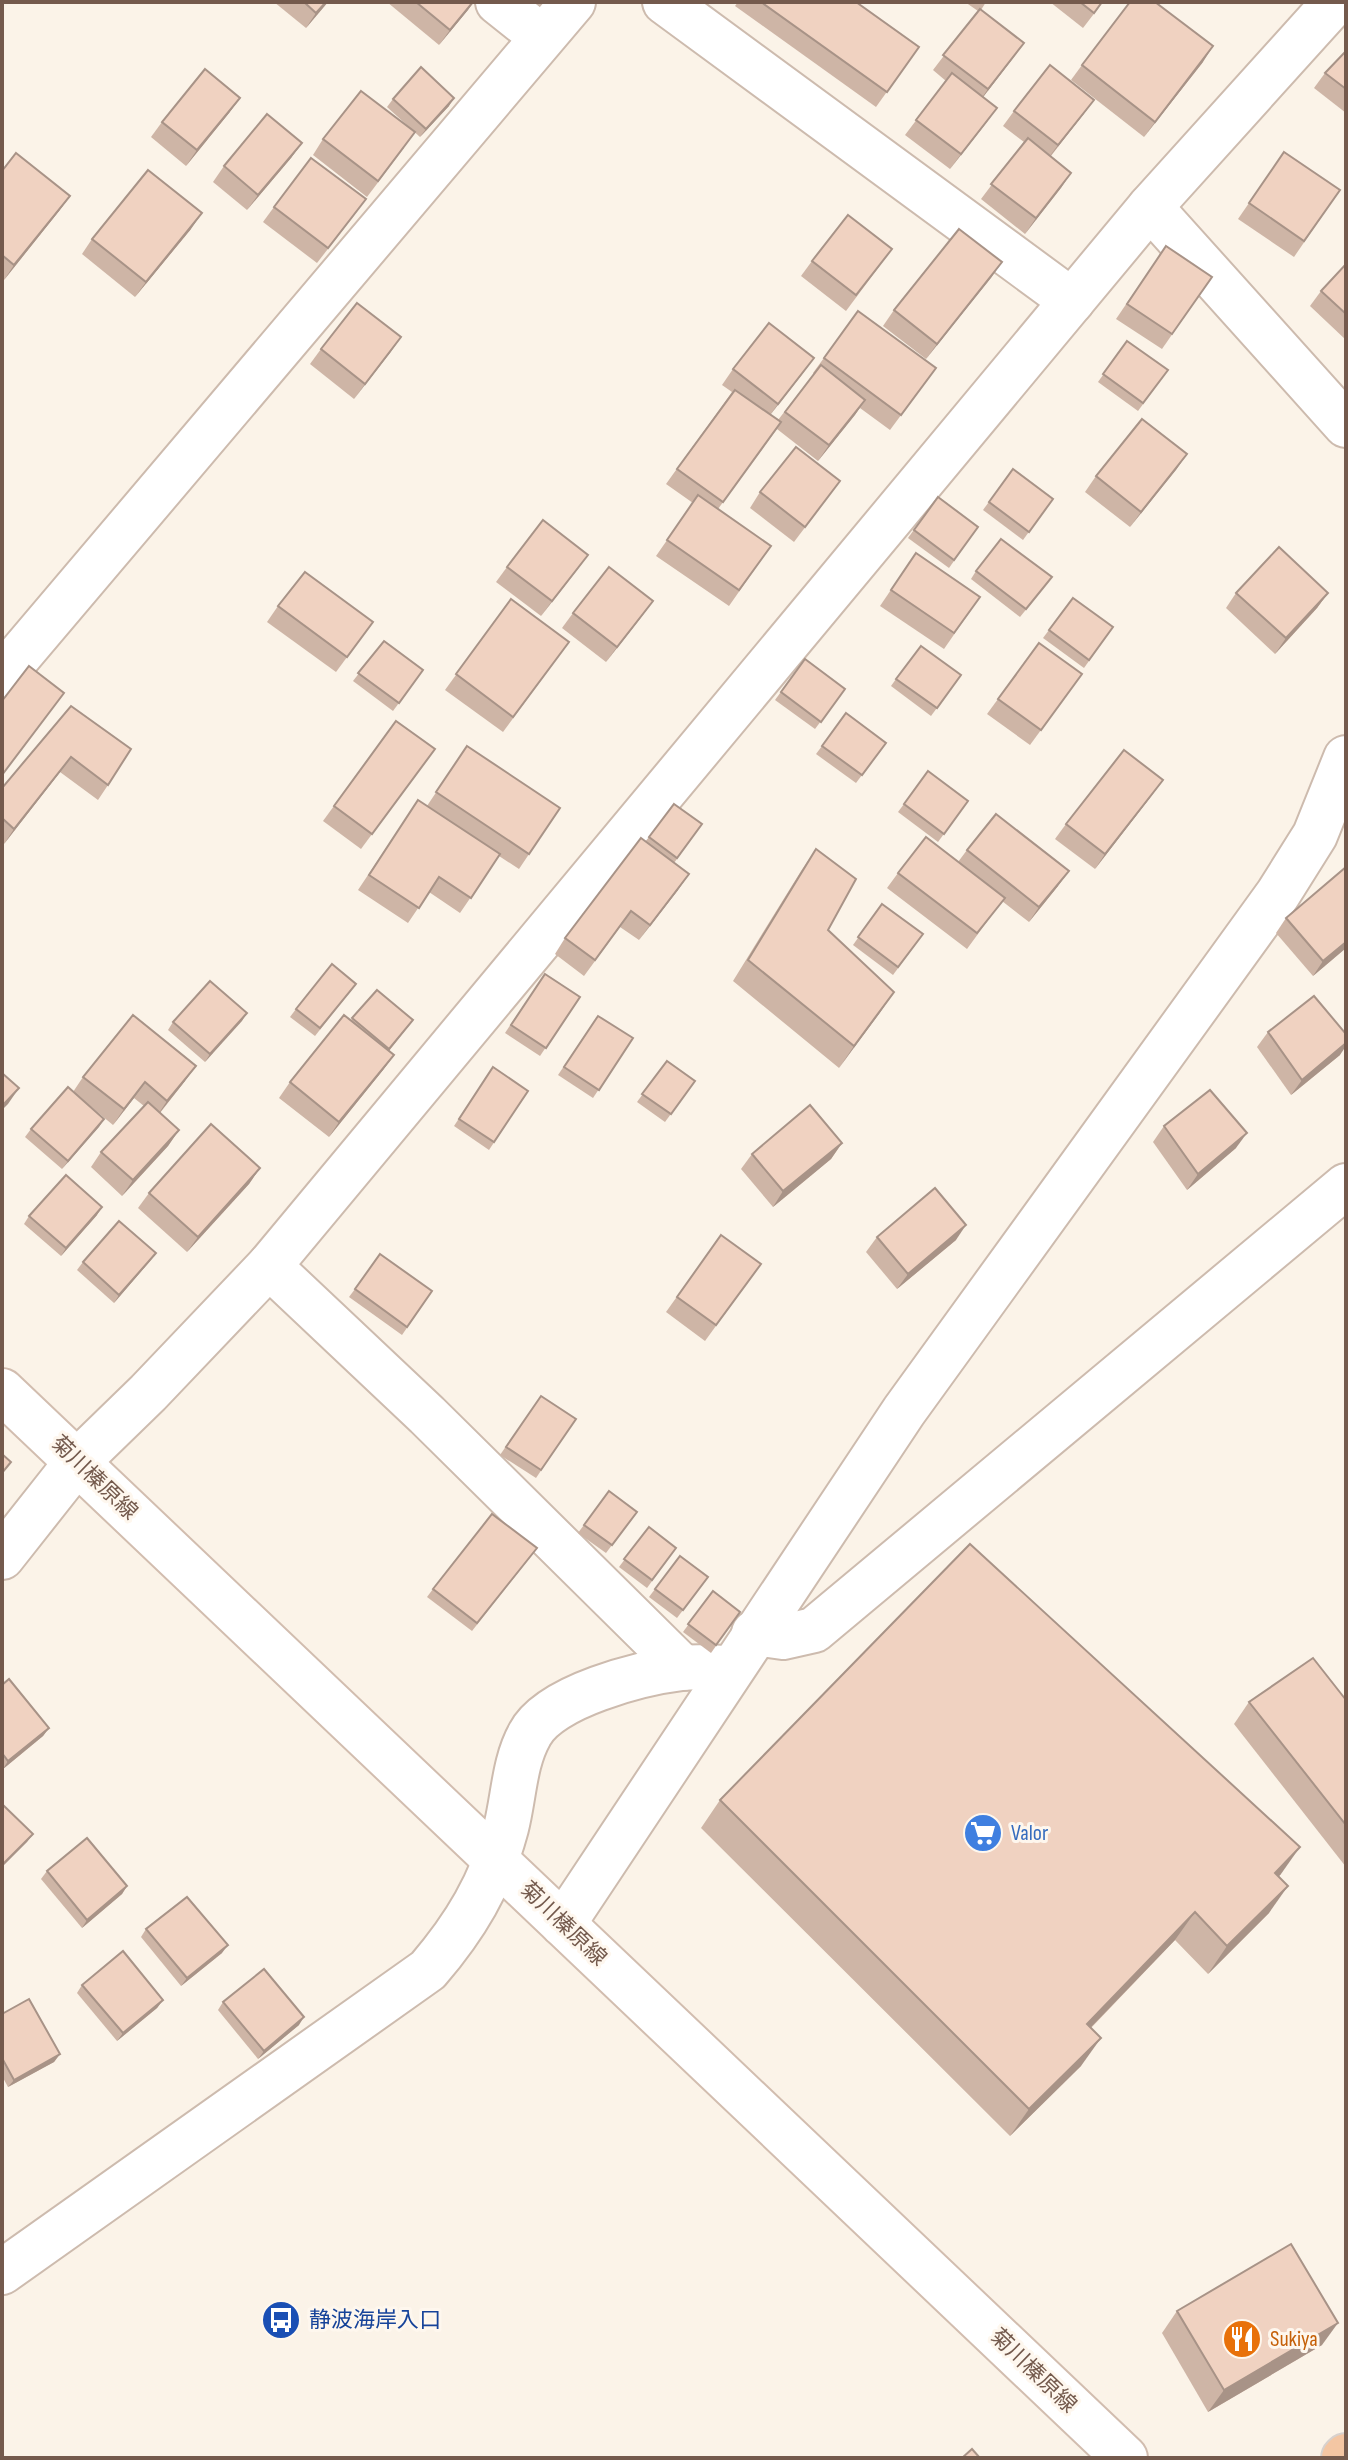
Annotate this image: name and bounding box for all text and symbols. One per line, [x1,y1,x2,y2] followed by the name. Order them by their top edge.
[45,1430,143,1526] street label: 菊川榛原線
[962,1812,1004,1854] supermarket icon: Valor
[1011,1820,1048,1847] place label: Valor
[514,1876,612,1972] street label: 菊川榛原線
[260,2299,302,2341] bus stop icon: 静波海岸入口
[309,2307,441,2334] place label: 静波海岸入口
[1221,2318,1263,2360] restaurant icon: Sukiya
[984,2323,1082,2419] street label: 菊川榛原線
[1270,2326,1318,2353] place label: Sukiya

